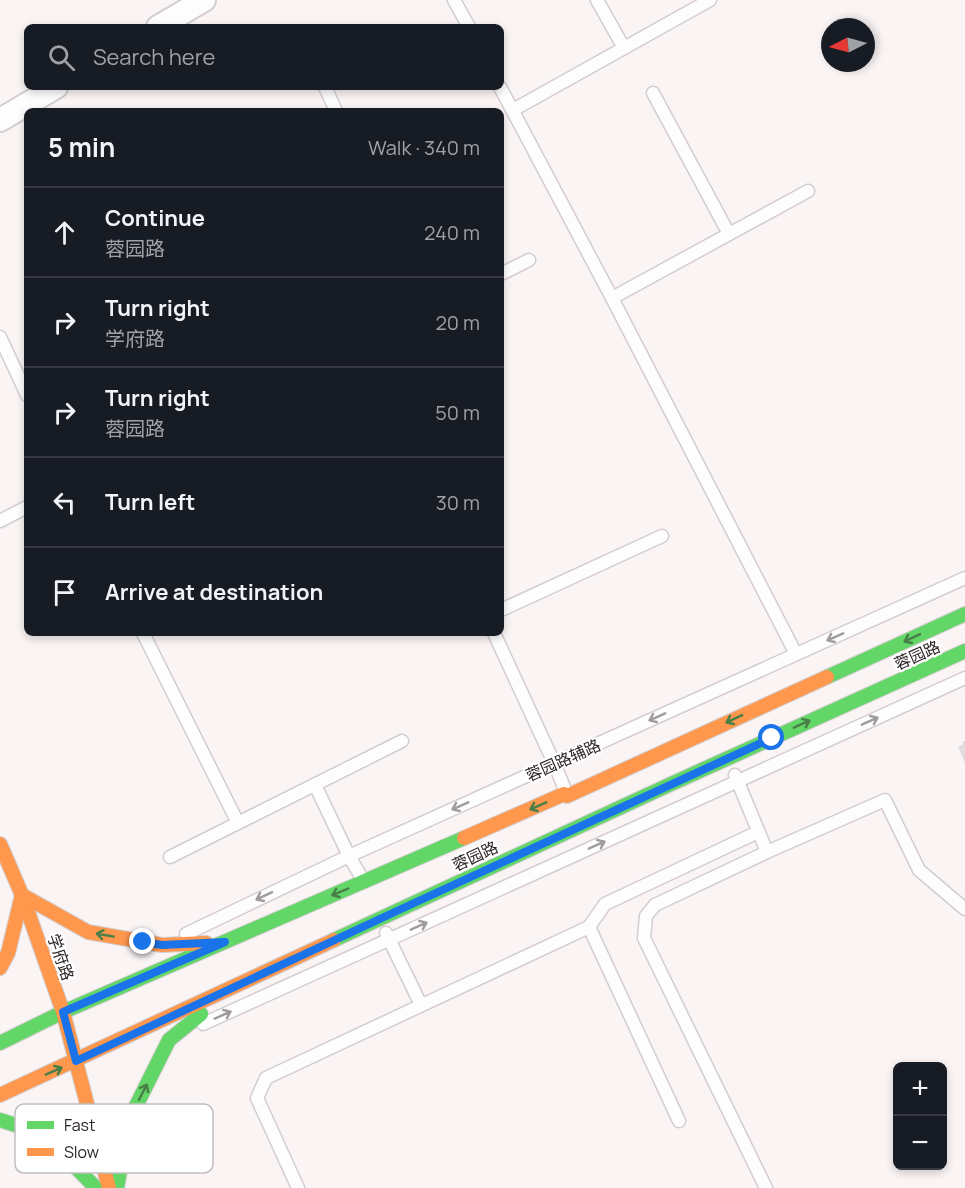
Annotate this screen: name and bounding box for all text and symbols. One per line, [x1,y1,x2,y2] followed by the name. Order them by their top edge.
[821,18,875,72] north arrow
[24,24,504,90] search box
[45,41,78,74] icon: search
[93,42,215,72] text: Search here
[48,129,115,165] text: 5 min
[368,134,480,161] text: Walk · 340 m
[105,203,205,233] text: Continue
[48,216,81,249] icon: ahead
[424,219,480,246] text: 240 m
[105,235,165,262] text: 蓉园路
[105,293,210,323] text: Turn right
[48,306,81,339] icon: right
[435,309,480,336] text: 20 m
[105,325,165,352] text: 学府路
[105,383,210,413] text: Turn right
[48,396,81,429] icon: right
[435,399,480,426] text: 50 m
[105,415,165,442] text: 蓉园路
[48,486,81,519] icon: left
[105,487,195,517] text: Turn left
[436,489,480,516] text: 30 m
[48,576,81,609] icon: arrive
[105,577,323,607] text: Arrive at destination
[827,631,845,643] one-way arrow
[903,633,921,645] one-way arrow
[891,635,943,675] street label: 蓉园路
[649,712,667,723] one-way arrow
[726,714,744,726] one-way arrow
[860,715,879,726] one-way arrow
[793,718,811,729] one-way arrow
[758,724,784,750] route start
[522,734,604,786] street label: 蓉园路辅路
[452,800,470,812] one-way arrow
[529,801,547,812] one-way arrow
[449,836,501,876] street label: 蓉园路
[587,839,605,851] one-way arrow
[331,887,349,898] one-way arrow
[256,891,274,903] one-way arrow
[410,920,428,931] one-way arrow
[129,928,155,954] route end
[95,929,115,940] one-way arrow
[43,931,79,983] street label: 学府路
[213,1009,231,1021] one-way arrow
[893,1062,947,1170] map controls
[893,1062,947,1116] button: +
[44,1065,62,1077] one-way arrow
[138,1083,149,1101] one-way arrow
[15,1104,213,1173] legend
[64,1114,95,1136] text: Fast
[893,1116,947,1170] button: −
[64,1141,99,1163] text: Slow

